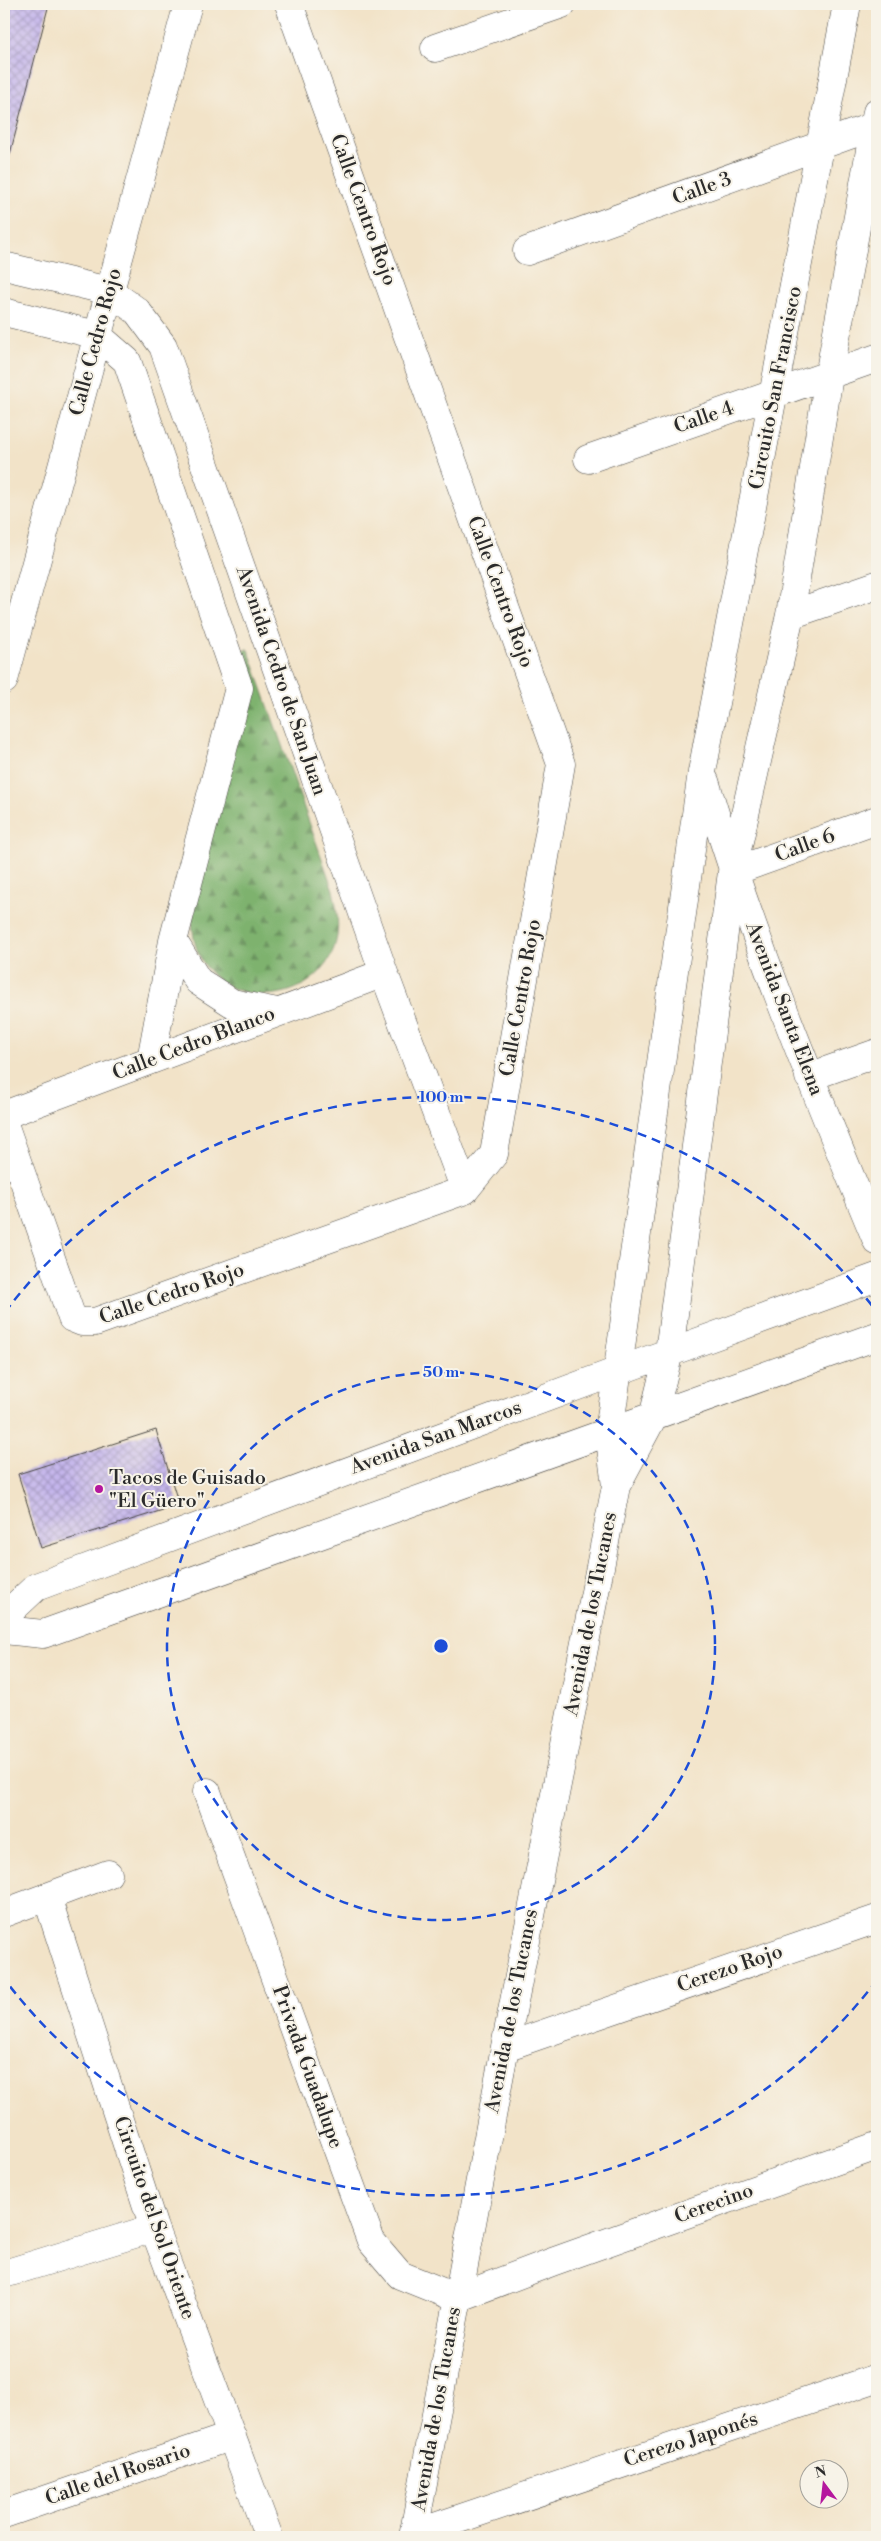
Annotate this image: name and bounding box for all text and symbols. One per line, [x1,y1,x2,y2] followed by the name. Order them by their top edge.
[324,131,402,289] street label: Calle Centro Rojo
[669,167,735,211] street label: Calle 3
[64,266,128,418] street label: Calle Cedro Rojo
[744,284,808,492] street label: Circuito San Francisco
[671,396,737,440] street label: Calle 4
[461,513,539,671] street label: Calle Centro Rojo
[230,562,332,799] street label: Avenida Cedro de San Juan
[772,824,838,868] street label: Calle 6
[495,917,547,1079] street label: Calle Centro Rojo
[739,918,829,1100] street label: Avenida Santa Elena
[109,1001,279,1087] street label: Calle Cedro Blanco
[419,1088,464,1107] text: 100 m
[96,1257,248,1331] street label: Calle Cedro Rojo
[423,1363,459,1382] text: 50 m
[346,1395,525,1481] street label: Avenida San Marcos
[109,1466,266,1514] place label: Tacos de Guisado "El Güero"
[93,1483,105,1495] marker: Tacos de Guisado "El Güero"
[559,1510,623,1719] street label: Avenida de los Tucanes
[432,1637,450,1655] centre of rings
[480,1907,544,2116] street label: Avenida de los Tucanes
[674,1939,786,1999] street label: Cerezo Rojo
[266,1982,348,2152] street label: Privada Guadalupe
[107,2113,201,2323] street label: Circuito del Sol Oriente
[671,2178,757,2230] street label: Cerecino
[407,2305,467,2514] street label: Avenida de los Tucanes
[621,2407,761,2473] street label: Cerezo Japonés
[42,2438,194,2512] street label: Calle del Rosario
[798,2458,848,2508] north arrow
[813,2462,829,2483] text: N

